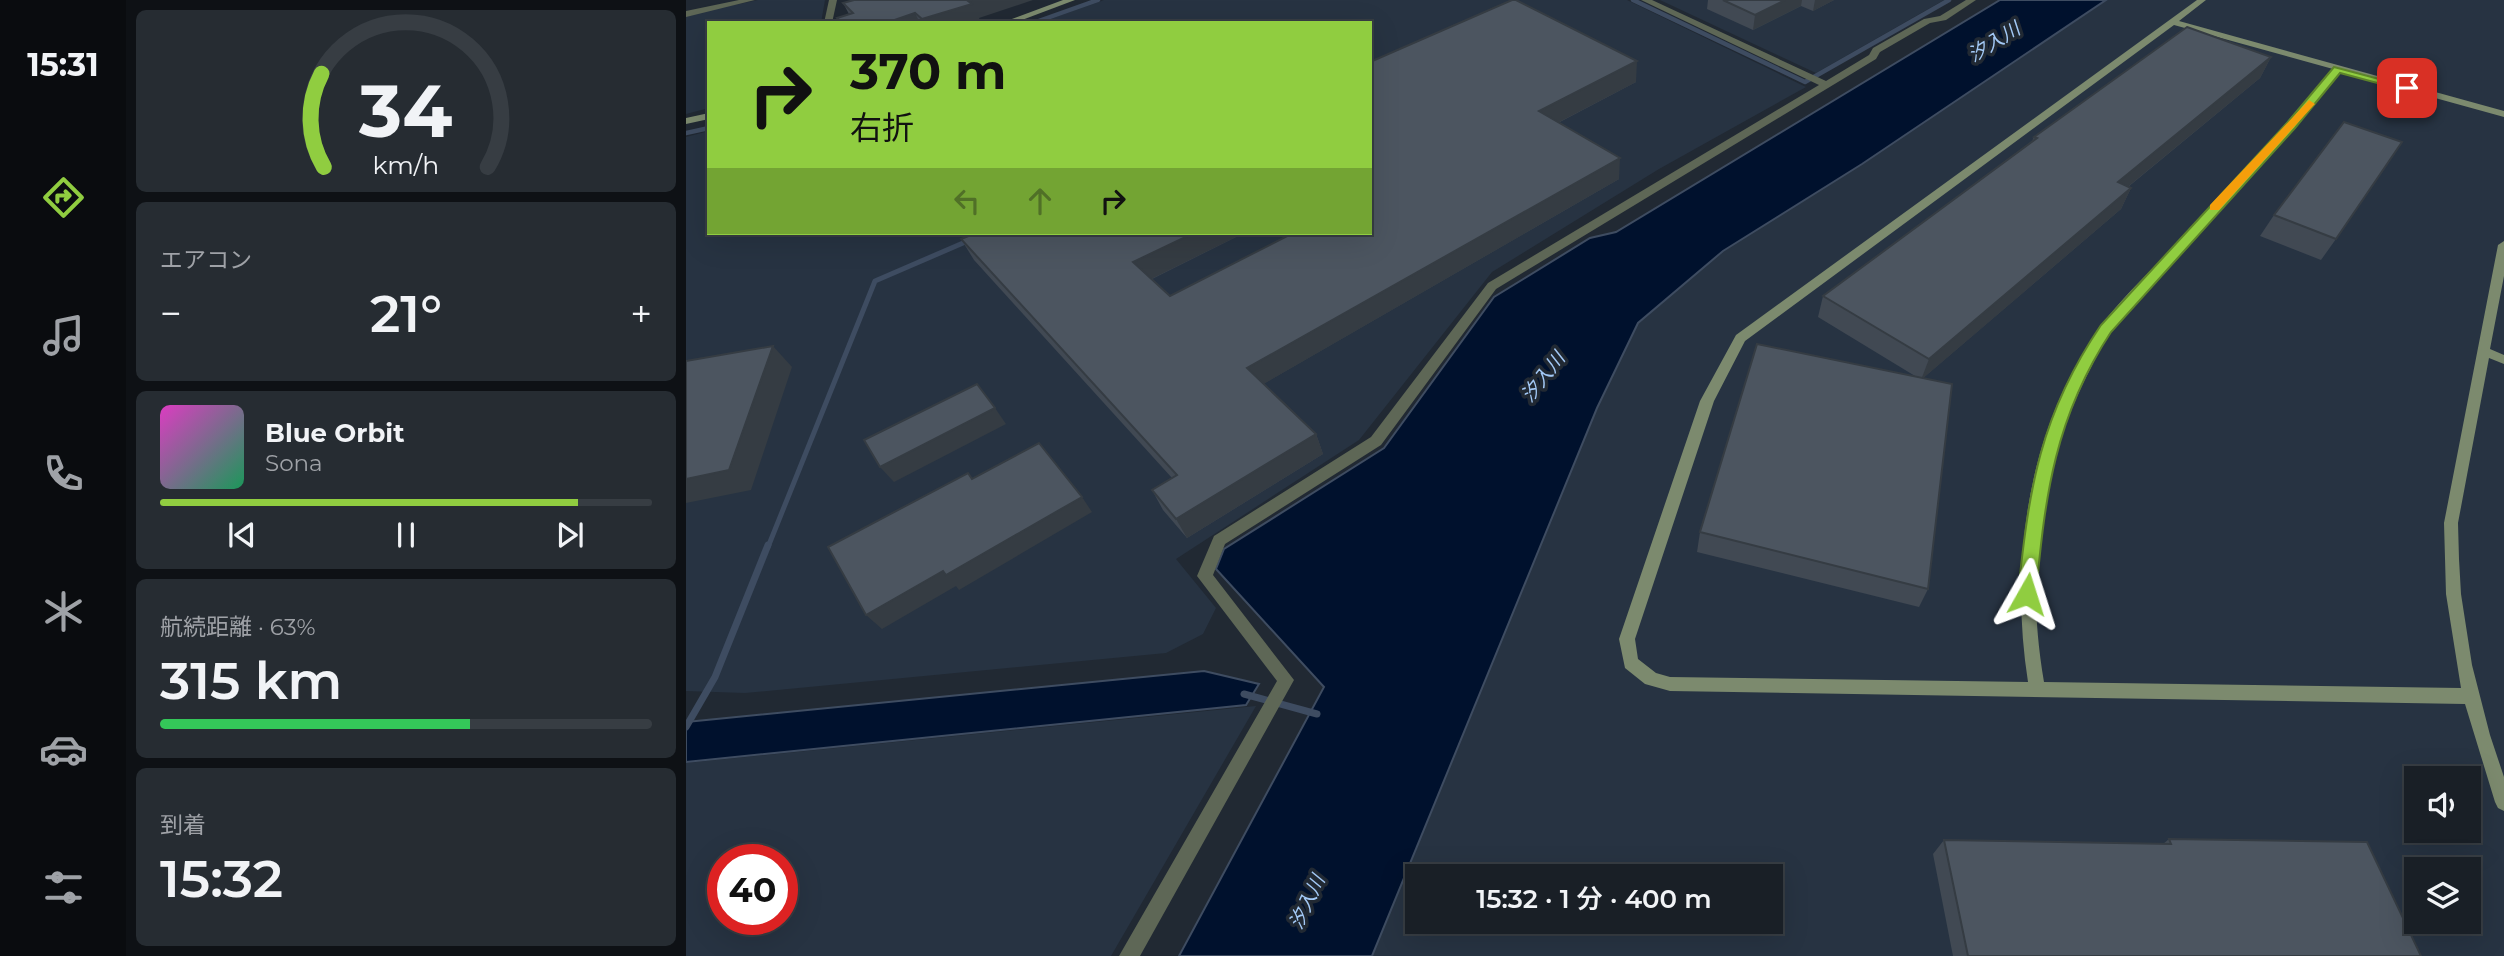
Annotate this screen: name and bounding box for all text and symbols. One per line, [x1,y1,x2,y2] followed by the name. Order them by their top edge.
[1964,16,2026,67] water label: 汐入川
[850,42,1007,101] text: 370 m
[27,45,99,84] text: 15:31
[735,49,826,140] icon: right
[2377,58,2437,118] pin
[358,67,453,155] text: 34
[2388,69,2426,107] icon: arrive
[850,108,914,147] text: 右折
[373,150,439,180] text: km/h
[39,173,88,222] icon: directions
[948,182,986,220] icon: left
[1021,182,1059,220] icon: ahead
[1094,182,1132,220] icon: right
[160,246,252,274] text: エアコン
[370,282,442,345] text: 21°
[160,290,182,337] text: −
[630,290,652,337] text: +
[39,311,88,360] icon: music
[1516,346,1571,407] water label: 汐入川
[265,417,404,449] text: Blue Orbit
[39,449,88,498] icon: phone
[265,449,323,477] text: Sona
[223,516,261,554] icon: previous
[387,516,425,554] icon: pause
[551,516,589,554] icon: next
[1990,557,2064,631] position arrow
[39,587,88,636] icon: climate
[160,613,316,641] text: 航続距離 · 63%
[160,649,342,712] text: 315 km
[39,725,88,774] icon: car
[2404,766,2481,934] map controls
[2404,766,2481,843] button: sound
[160,811,206,839] text: 到着
[707,844,798,935] speed limit sign: 40
[160,847,283,910] text: 15:32
[2404,857,2481,934] button: layers
[39,863,88,912] icon: filters
[1285,870,1330,933] water label: 汐入川
[1476,883,1712,915] text: 15:32 · 1 分 · 400 m

